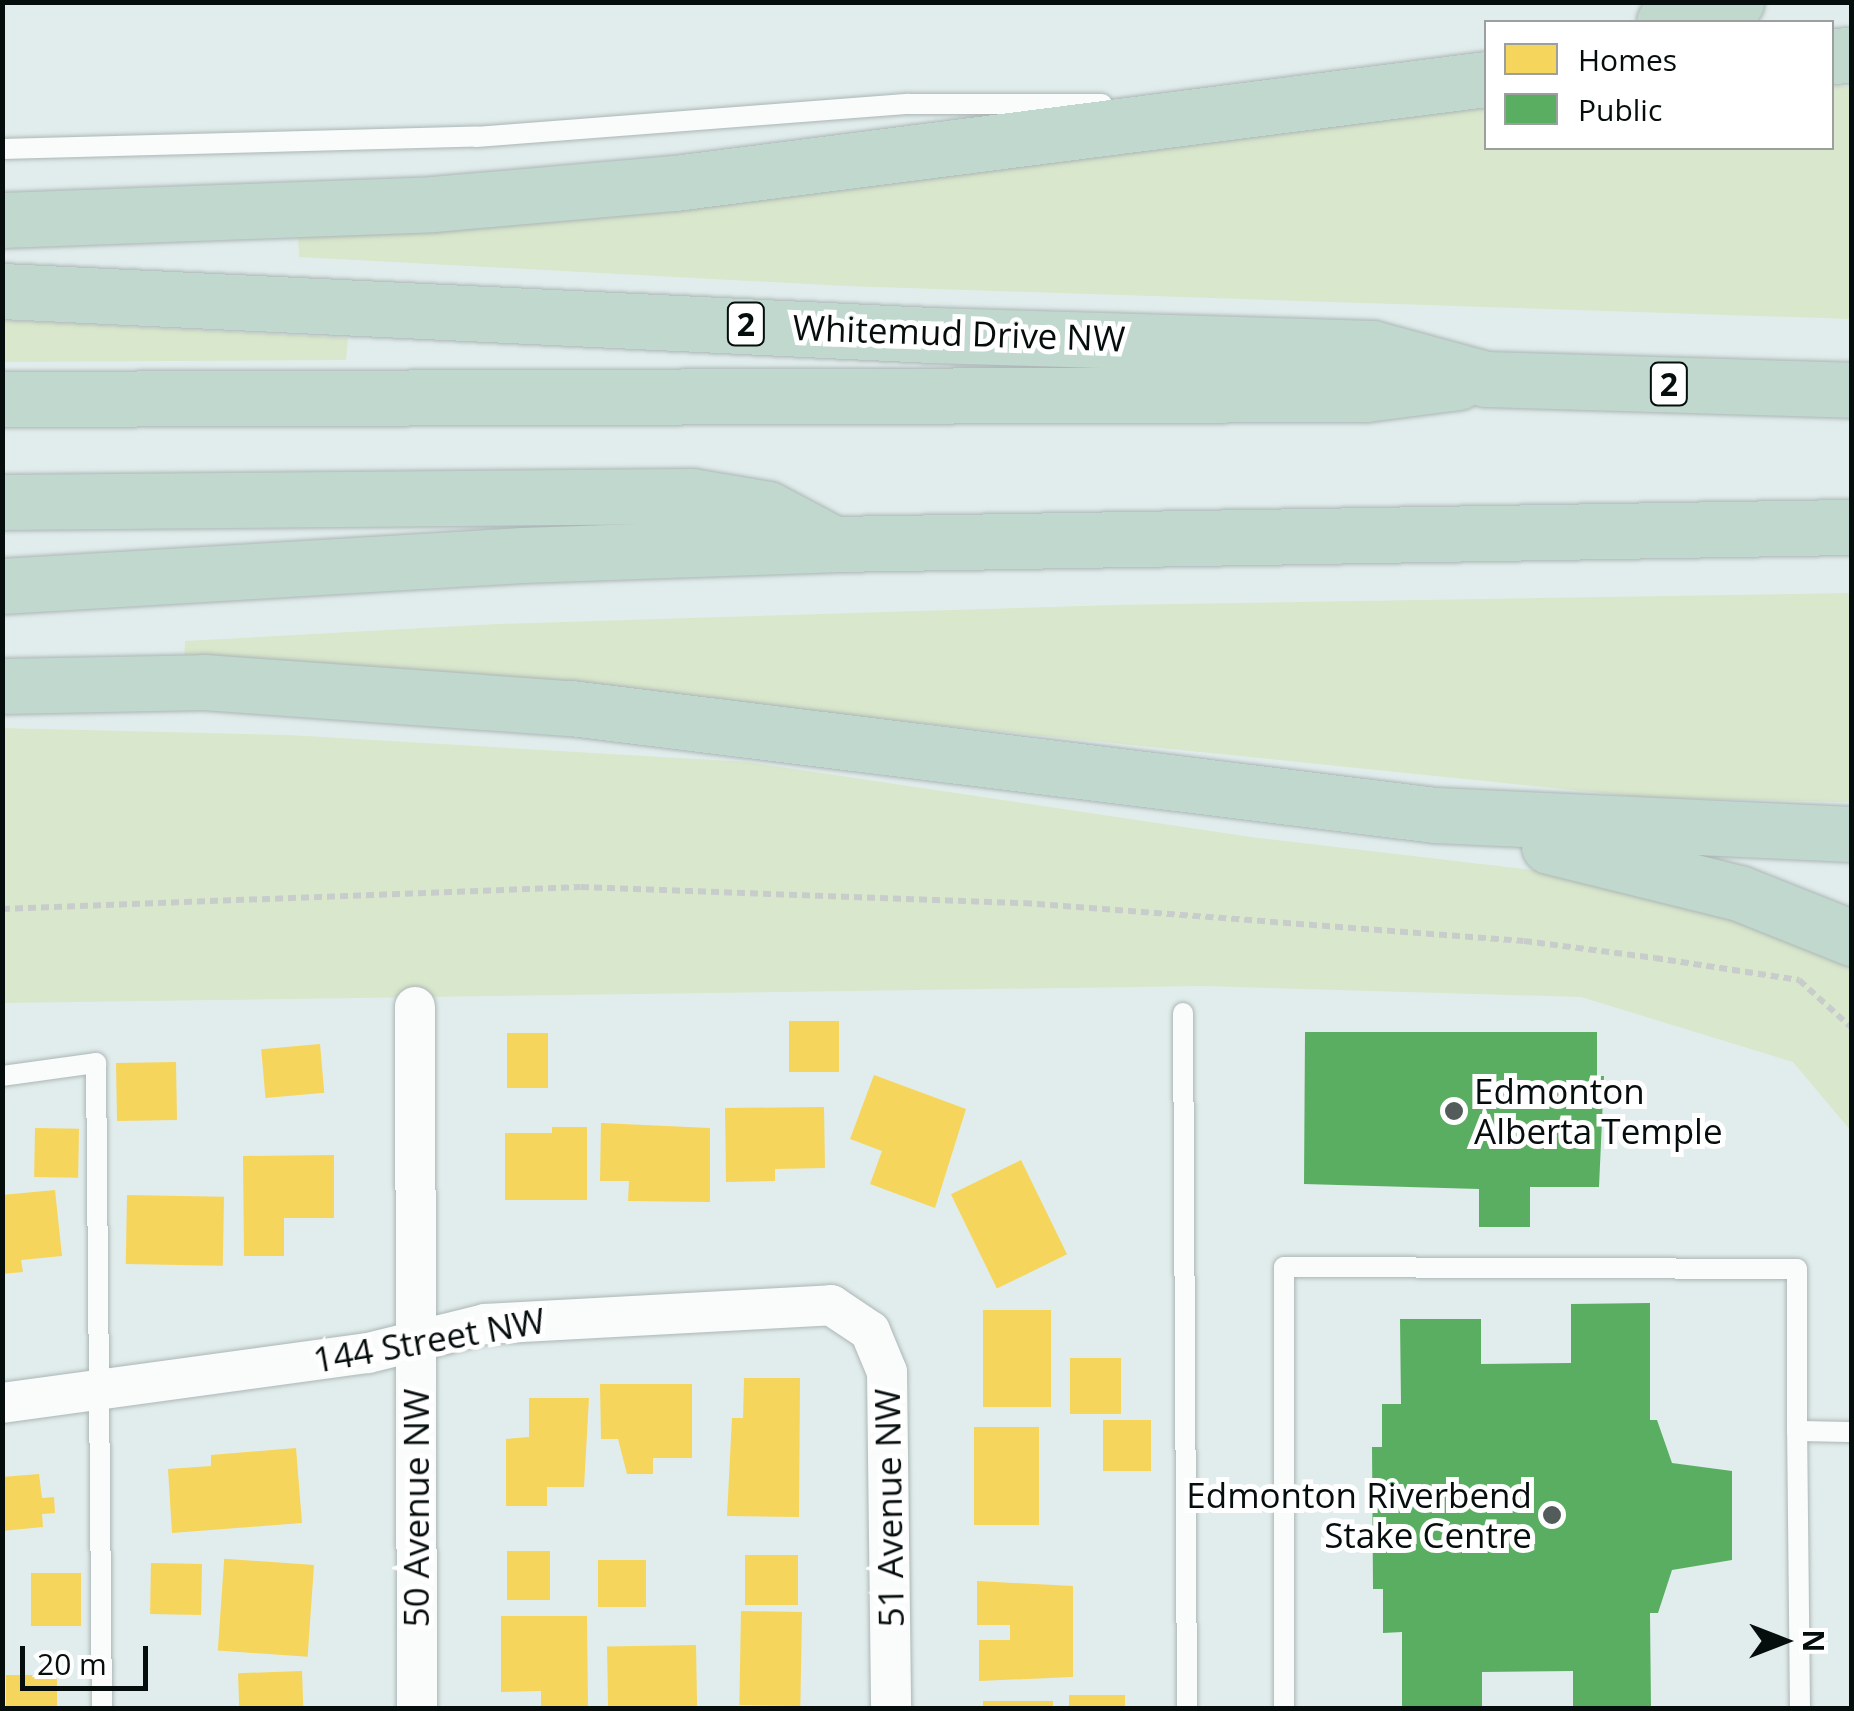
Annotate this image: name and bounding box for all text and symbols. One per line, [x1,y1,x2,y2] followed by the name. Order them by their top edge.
[1484,20,1834,150] legend
[1578,39,1677,80] text: Homes
[1578,89,1662,130] text: Public
[726,297,766,351] road number: 2
[792,306,1126,360] street label: Whitemud Drive NW
[1649,357,1689,411] road number: 2
[1474,1070,1723,1152] place label: Edmonton Alberta Temple
[1443,1100,1465,1122] marker: Edmonton Alberta Temple
[310,1299,548,1381] street label: 144 Street NW
[866,1388,912,1628] street label: 51 Avenue NW
[395,1389,437,1627] street label: 50 Avenue NW
[1186,1474,1532,1556] place label: Edmonton Riverbend Stake Centre
[1541,1504,1563,1526] marker: Edmonton Riverbend Stake Centre
[1734,1591,1834,1691] north arrow
[25,1626,152,1688] scale bar
[1795,1630,1833,1652] text: N
[37,1643,107,1684] text: 20 m

